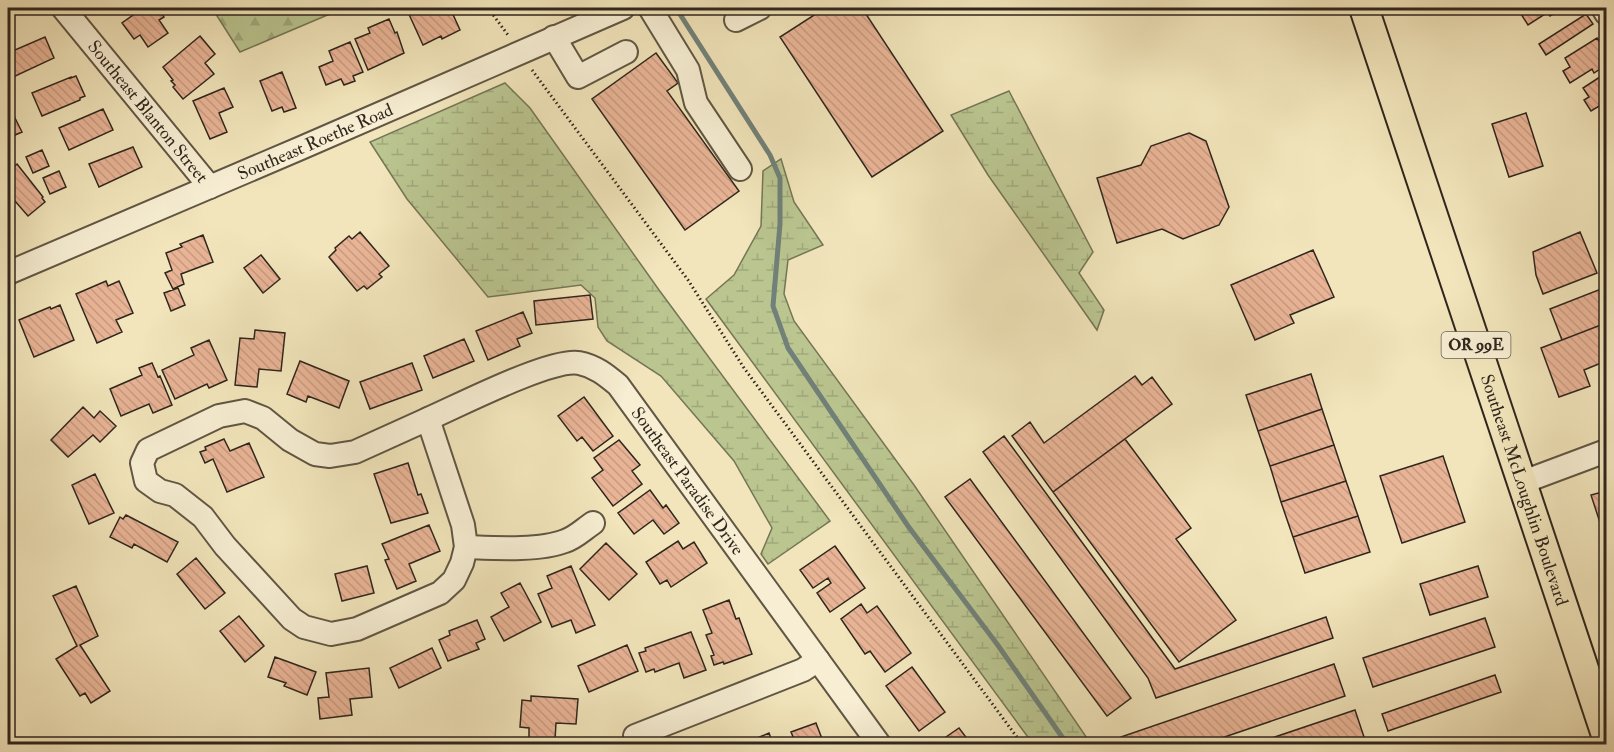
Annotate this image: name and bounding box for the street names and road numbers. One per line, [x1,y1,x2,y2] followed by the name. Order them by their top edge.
[83,36,213,188] street label: Southeast Blanton Street
[234,98,397,185] street label: Southeast Roethe Road
[1442,332,1510,358] road number: OR 99E
[1475,371,1574,609] street label: Southeast McLoughlin Boulevard
[626,402,750,560] street label: Southeast Paradise Drive

